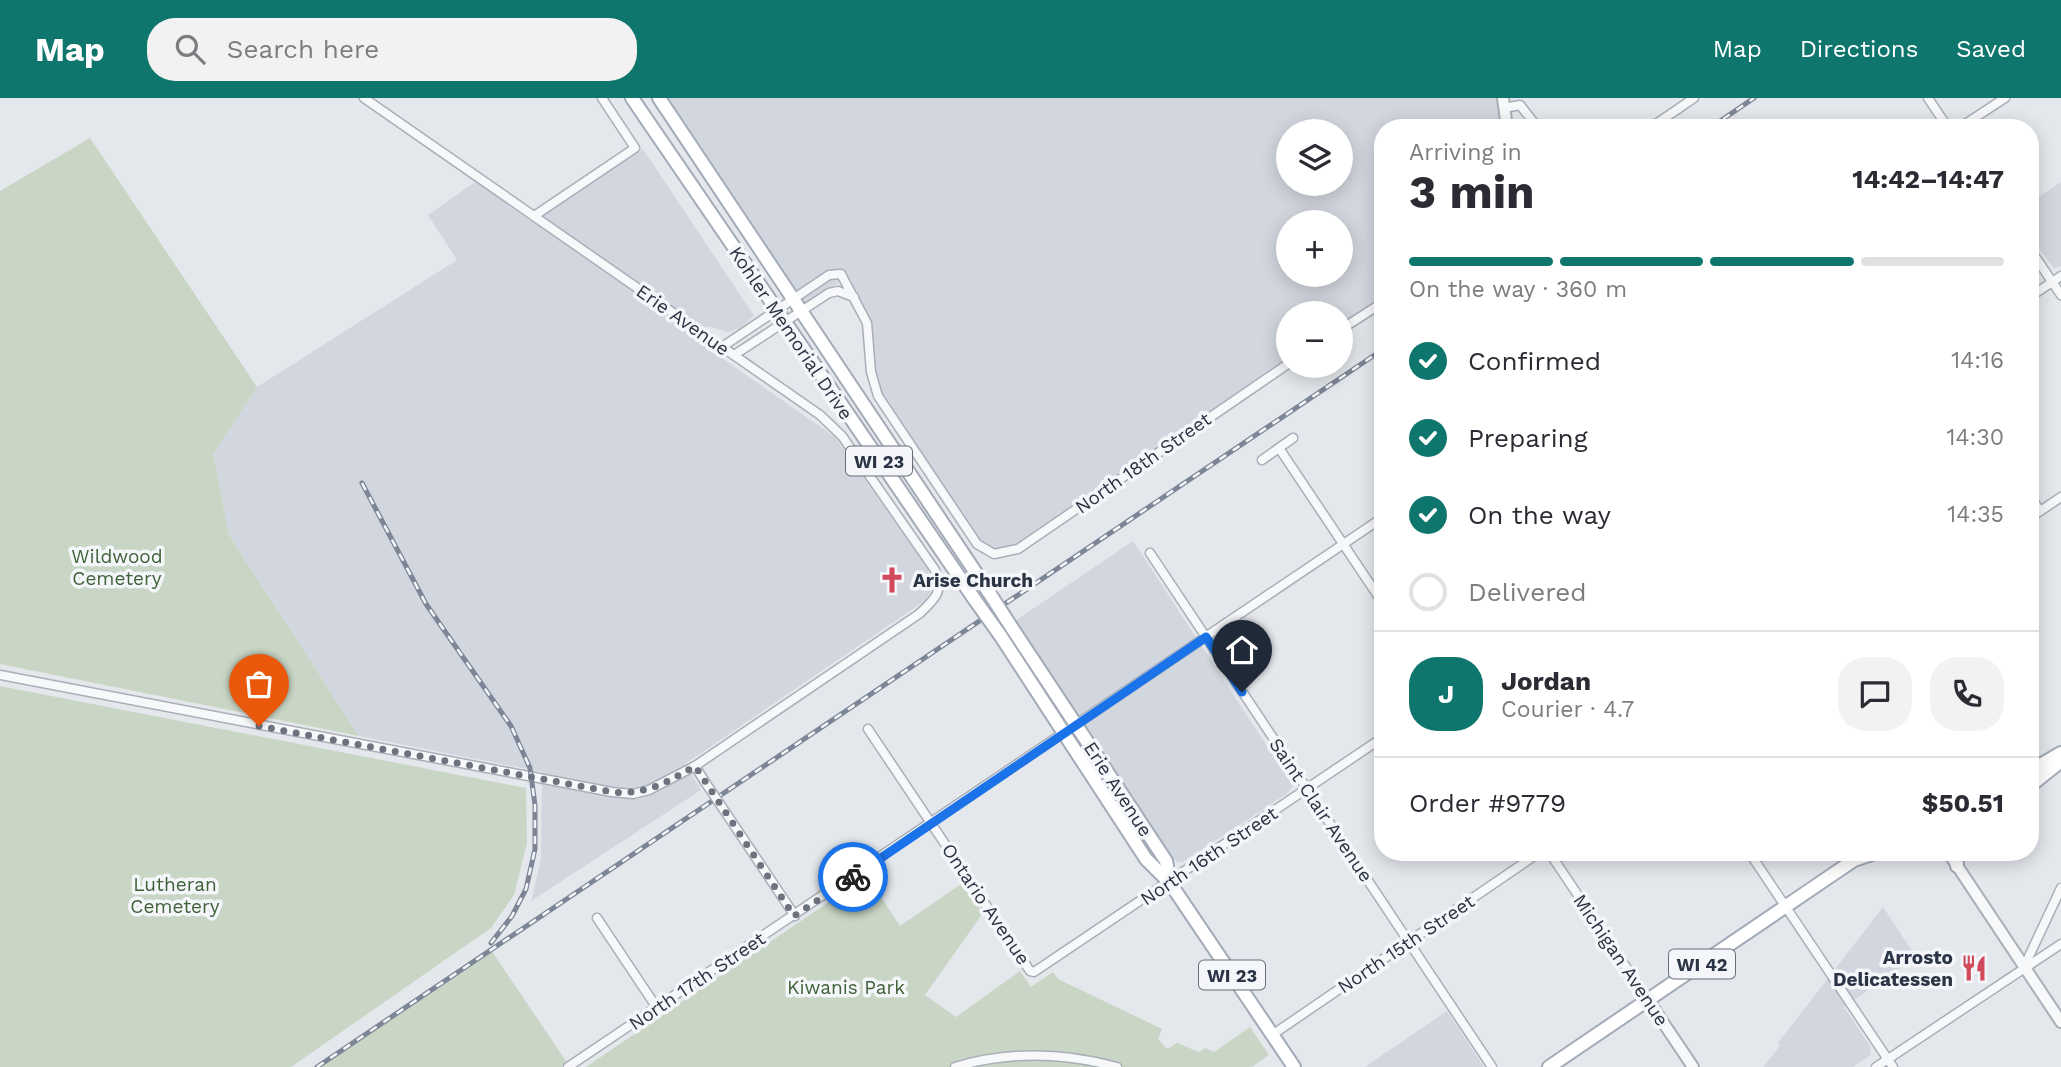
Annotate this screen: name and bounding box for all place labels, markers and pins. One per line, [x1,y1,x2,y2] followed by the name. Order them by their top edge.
[877,565,907,595] church icon: Arise Church
[913,569,1033,592] place label: Arise Church
[1212,620,1272,692] pin
[229,654,289,726] pin
[1833,946,1953,991] place label: Arrosto Delicatessen
[1959,953,1989,983] restaurant icon: Arrosto Delicatessen

